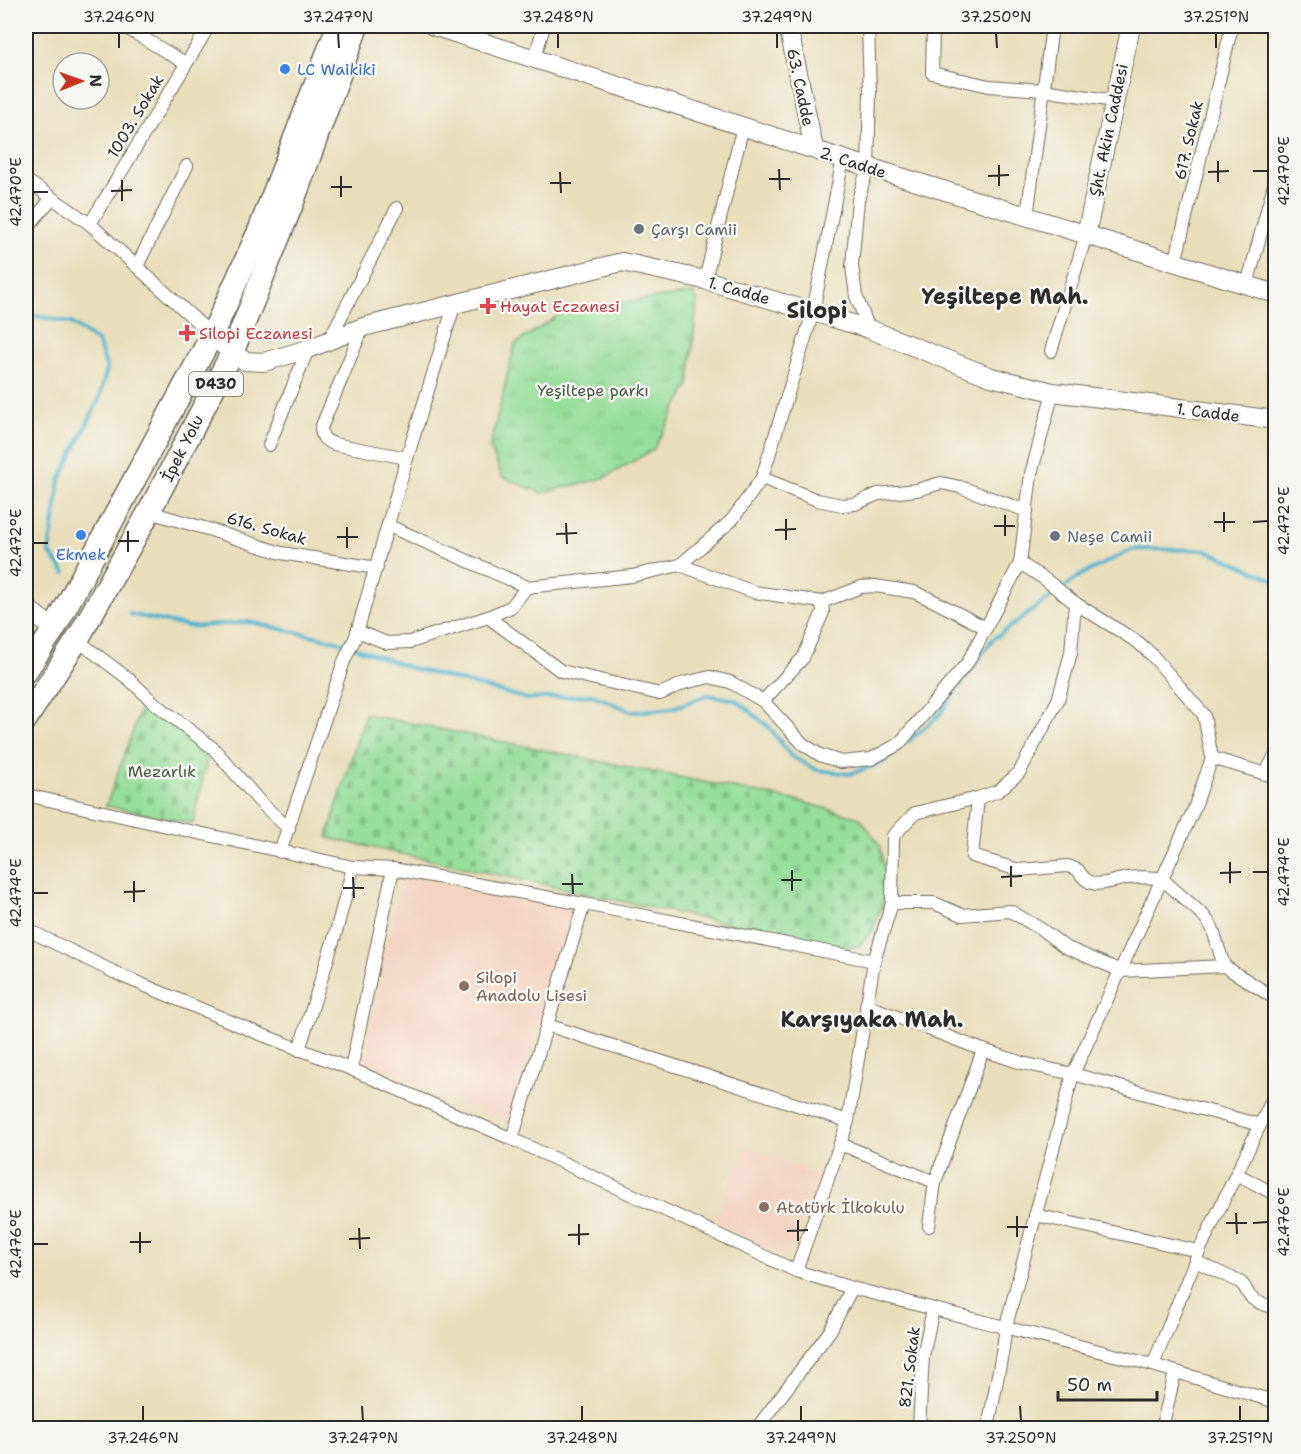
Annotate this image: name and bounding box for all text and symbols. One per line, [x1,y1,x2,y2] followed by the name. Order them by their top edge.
[83,7,155,27] text: 37.246°N
[303,7,373,27] text: 37.247°N
[522,7,594,27] text: 37.248°N
[741,7,813,27] text: 37.249°N
[961,7,1031,27] text: 37.250°N
[1183,7,1249,27] text: 37.251°N
[782,46,819,128] street label: 63. Cadde
[51,51,111,111] north arrow
[297,59,376,80] place label: LC Waikiki
[278,62,292,76] marker: LC Waikiki
[1084,62,1133,198] street label: Şht. Akin Caddesi
[102,71,169,162] street label: 1003. Sokak
[85,74,106,87] text: N
[1169,98,1208,182] street label: 617. Sokak
[1274,136,1294,206] text: 42.470°E
[817,142,889,183] street label: 2. Cadde
[6,157,26,227] text: 42.470°E
[651,219,737,240] place label: Çarşı Camii
[632,222,646,236] marker: Çarşı Camii
[705,272,772,309] street label: 1. Cadde
[921,282,1089,311] district label: Yeşiltepe Mah.
[500,296,620,317] place label: Hayat Eczanesi
[786,296,848,325] district label: Silopi
[481,299,495,313] marker: Hayat Eczanesi
[199,323,313,344] place label: Silopi Eczanesi
[180,326,194,340] marker: Silopi Eczanesi
[189,372,243,396] road number: D430
[537,380,649,401] park label: Yeşiltepe parkı
[1175,398,1241,427] street label: 1. Cadde
[157,411,208,485] street label: İpek Yolu
[1274,487,1294,555] text: 42.472°E
[224,507,309,550] street label: 616. Sokak
[6,509,26,577] text: 42.472°E
[1067,526,1152,547] place label: Neşe Camii
[74,528,88,542] marker: Ekmek
[1048,529,1062,543] marker: Neşe Camii
[56,544,106,565] place label: Ekmek
[128,761,196,782] park label: Mezarlık
[1274,837,1294,907] text: 42.474°E
[6,858,26,928] text: 42.474°E
[476,967,587,1006] place label: Silopi Anadolu Lisesi
[457,979,471,993] marker: Silopi Anadolu Lisesi
[780,1005,964,1034] district label: Karşıyaka Mah.
[1274,1187,1294,1257] text: 42.476°E
[776,1197,905,1218] place label: Atatürk İlkokulu
[757,1200,771,1214] marker: Atatürk İlkokulu
[6,1209,26,1279] text: 42.476°E
[894,1325,925,1409] street label: 821. Sokak
[1058,1364,1157,1402] scale bar
[1067,1373,1112,1397] text: 50 m
[107,1428,179,1448] text: 37.246°N
[328,1428,398,1448] text: 37.247°N
[546,1428,618,1448] text: 37.248°N
[765,1428,837,1448] text: 37.249°N
[986,1428,1056,1448] text: 37.250°N
[1207,1428,1273,1448] text: 37.251°N

